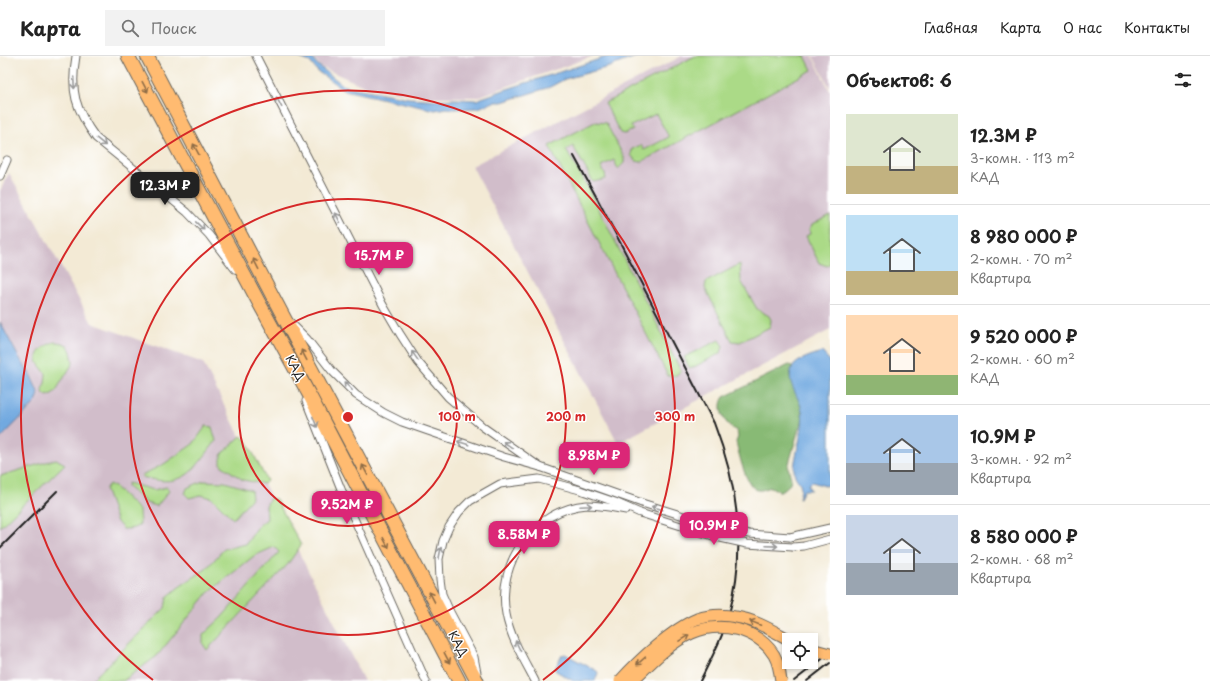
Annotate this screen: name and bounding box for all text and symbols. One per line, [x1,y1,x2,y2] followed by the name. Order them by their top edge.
[105,10,385,46] search box
[20,14,81,42] text: Карта
[151,16,196,39] text: Поиск
[119,17,141,39] icon: search
[924,17,978,38] text: Главная
[1000,17,1041,38] text: Карта
[1063,17,1102,38] text: О нас
[1124,17,1190,38] text: Контакты
[846,67,952,93] text: Объектов: 6
[1172,69,1194,91] icon: filters
[70,76,77,89] one-way arrow
[142,81,149,93] one-way arrow
[275,96,283,108] one-way arrow
[970,122,1037,148] text: 12.3M ₽
[878,130,926,178] icon: home
[96,138,107,147] one-way arrow
[192,144,199,156] one-way arrow
[970,148,1075,167] text: 3-комн. · 113 m²
[970,167,1000,186] text: КАД
[128,172,202,206] pin: 12.3M ₽
[139,175,191,194] text: 12.3M ₽
[334,212,342,224] one-way arrow
[195,221,205,231] one-way arrow
[970,223,1077,249] text: 8 980 000 ₽
[878,231,926,279] icon: home
[342,242,416,276] pin: 15.7M ₽
[354,245,404,264] text: 15.7M ₽
[970,249,1073,268] text: 2-комн. · 70 m²
[252,258,259,270] one-way arrow
[970,268,1031,287] text: Квартира
[970,323,1077,349] text: 9 520 000 ₽
[878,331,926,379] icon: home
[300,349,308,361] one-way arrow
[970,349,1075,368] text: 2-комн. · 60 m²
[281,351,311,384] street label: КАД
[411,351,419,362] one-way arrow
[970,368,1000,387] text: КАД
[343,381,353,391] one-way arrow
[438,407,476,425] text: 100 m
[546,407,586,425] text: 200 m
[655,407,695,425] text: 300 m
[341,410,355,424] centre of rings
[311,416,319,428] one-way arrow
[970,423,1036,449] text: 10.9M ₽
[878,431,926,479] icon: home
[457,439,470,446] one-way arrow
[503,441,514,449] one-way arrow
[557,442,631,476] pin: 8.98M ₽
[568,445,620,464] text: 8.98M ₽
[970,449,1072,468] text: 3-комн. · 92 m²
[360,464,368,476] one-way arrow
[970,468,1031,487] text: Квартира
[310,491,384,525] pin: 9.52M ₽
[321,494,373,513] text: 9.52M ₽
[579,503,592,510] one-way arrow
[652,503,664,511] one-way arrow
[677,512,751,546] pin: 10.9M ₽
[689,515,739,534] text: 10.9M ₽
[487,521,561,555] pin: 8.58M ₽
[970,523,1078,549] text: 8 580 000 ₽
[498,524,550,543] text: 8.58M ₽
[878,531,926,579] icon: home
[383,537,391,549] one-way arrow
[765,543,778,550] one-way arrow
[437,546,445,559] one-way arrow
[970,549,1074,568] text: 2-комн. · 68 m²
[970,568,1031,587] text: Квартира
[428,591,436,603] one-way arrow
[749,618,761,626] one-way arrow
[445,627,474,660] street label: КАД
[782,633,818,669] map controls
[782,633,818,669] button: locate
[678,634,689,642] one-way arrow
[514,640,521,652] one-way arrow
[444,652,451,664] one-way arrow
[635,656,646,665] one-way arrow

